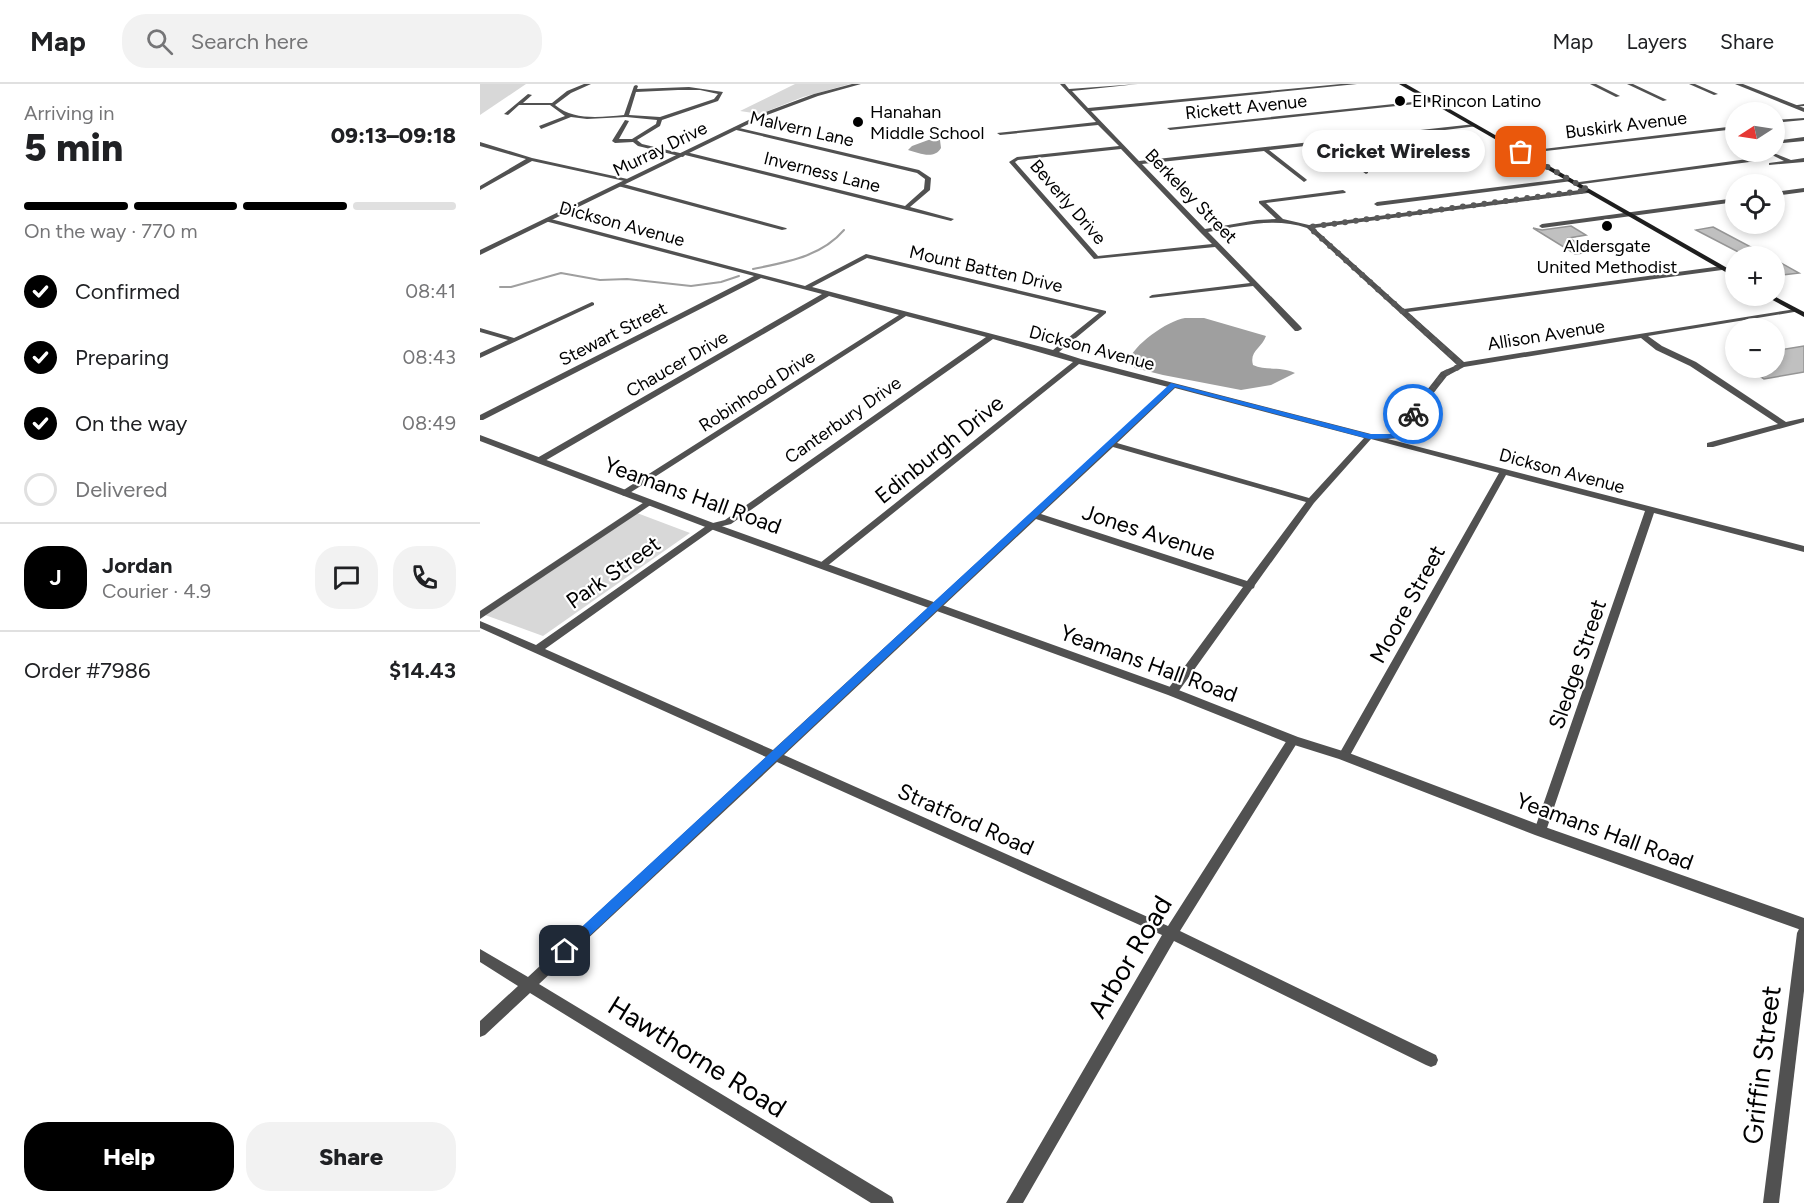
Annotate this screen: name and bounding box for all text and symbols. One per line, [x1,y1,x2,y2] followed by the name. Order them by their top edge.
[122,14,542,68] search box
[30,24,86,58] text: Map
[143,25,176,58] icon: search
[191,28,308,55] text: Search here
[1553,29,1593,54] text: Map
[1626,29,1687,54] text: Layers
[1720,29,1774,54] text: Share
[1184,90,1308,124] street label: Rickett Avenue
[1412,90,1541,112] place label: El Rincon Latino
[1393,94,1407,108] marker: El Rincon Latino
[24,101,114,125] text: Arriving in
[870,101,984,144] place label: Hanahan Middle School
[1725,102,1785,162] north arrow
[1725,102,1785,378] map controls
[748,106,856,152] street label: Malvern Lane
[1564,107,1688,143] street label: Buskirk Avenue
[851,115,865,129] marker: Hanahan Middle School
[609,117,711,181] street label: Murray Drive
[331,122,456,149] text: 09:13–09:18
[24,124,123,171] text: 5 min
[1495,126,1546,177] pin
[1302,131,1485,173] callout: Cricket Wireless
[1504,135,1537,168] icon: bag
[1317,139,1470,163] text: Cricket Wireless
[1140,144,1242,248] street label: Berkeley Street
[761,147,883,197] street label: Inverness Lane
[1025,155,1111,249] street label: Beverly Drive
[1725,174,1785,234] button: locate
[557,197,687,251] street label: Dickson Avenue
[24,219,197,243] text: On the way · 770 m
[1600,219,1614,233] marker: Aldersgate United Methodist
[1537,235,1678,278] place label: Aldersgate United Methodist
[907,241,1065,297] street label: Mount Batten Drive
[1725,246,1785,306] button: +
[24,275,57,308] icon: check
[75,278,180,305] text: Confirmed
[405,279,456,303] text: 08:41
[555,297,671,371] street label: Stewart Street
[1486,315,1606,355] street label: Allison Avenue
[1725,318,1785,378] button: −
[1027,321,1157,375] street label: Dickson Avenue
[622,326,732,402] street label: Chaucer Drive
[24,341,57,374] icon: check
[75,344,169,371] text: Preparing
[403,345,456,369] text: 08:43
[695,345,819,437] street label: Robinhood Drive
[781,372,906,468] street label: Canterbury Drive
[1383,384,1443,444] courier
[870,389,1009,509] street label: Edinburgh Drive
[1397,398,1430,431] icon: bike
[24,407,57,440] icon: check
[75,410,187,437] text: On the way
[402,411,456,435] text: 08:49
[1497,444,1627,498] street label: Dickson Avenue
[601,451,785,540] street label: Yeamans Hall Road
[75,476,168,503] text: Delivered
[1079,498,1219,567] street label: Jones Avenue
[561,530,666,615] street label: Park Street
[1364,541,1451,668] street label: Moore Street
[315,546,378,609] button: chat
[393,546,456,609] button: phone
[102,552,173,579] text: Jordan
[49,564,62,591] text: J
[102,579,211,603] text: Courier · 4.9
[1543,596,1612,732] street label: Sledge Street
[1057,619,1241,708] street label: Yeamans Hall Road
[24,657,150,684] text: Order #7986
[389,657,456,684] text: $14.43
[894,777,1038,861] street label: Stratford Road
[1513,787,1697,876] street label: Yeamans Hall Road
[1080,890,1179,1024] street label: Arbor Road
[539,925,590,976] pin
[548,934,581,967] icon: home
[1735,984,1788,1146] street label: Griffin Street
[602,989,792,1125] street label: Hawthorne Road
[24,1122,234,1191] button: Help
[246,1122,456,1191] button: Share

